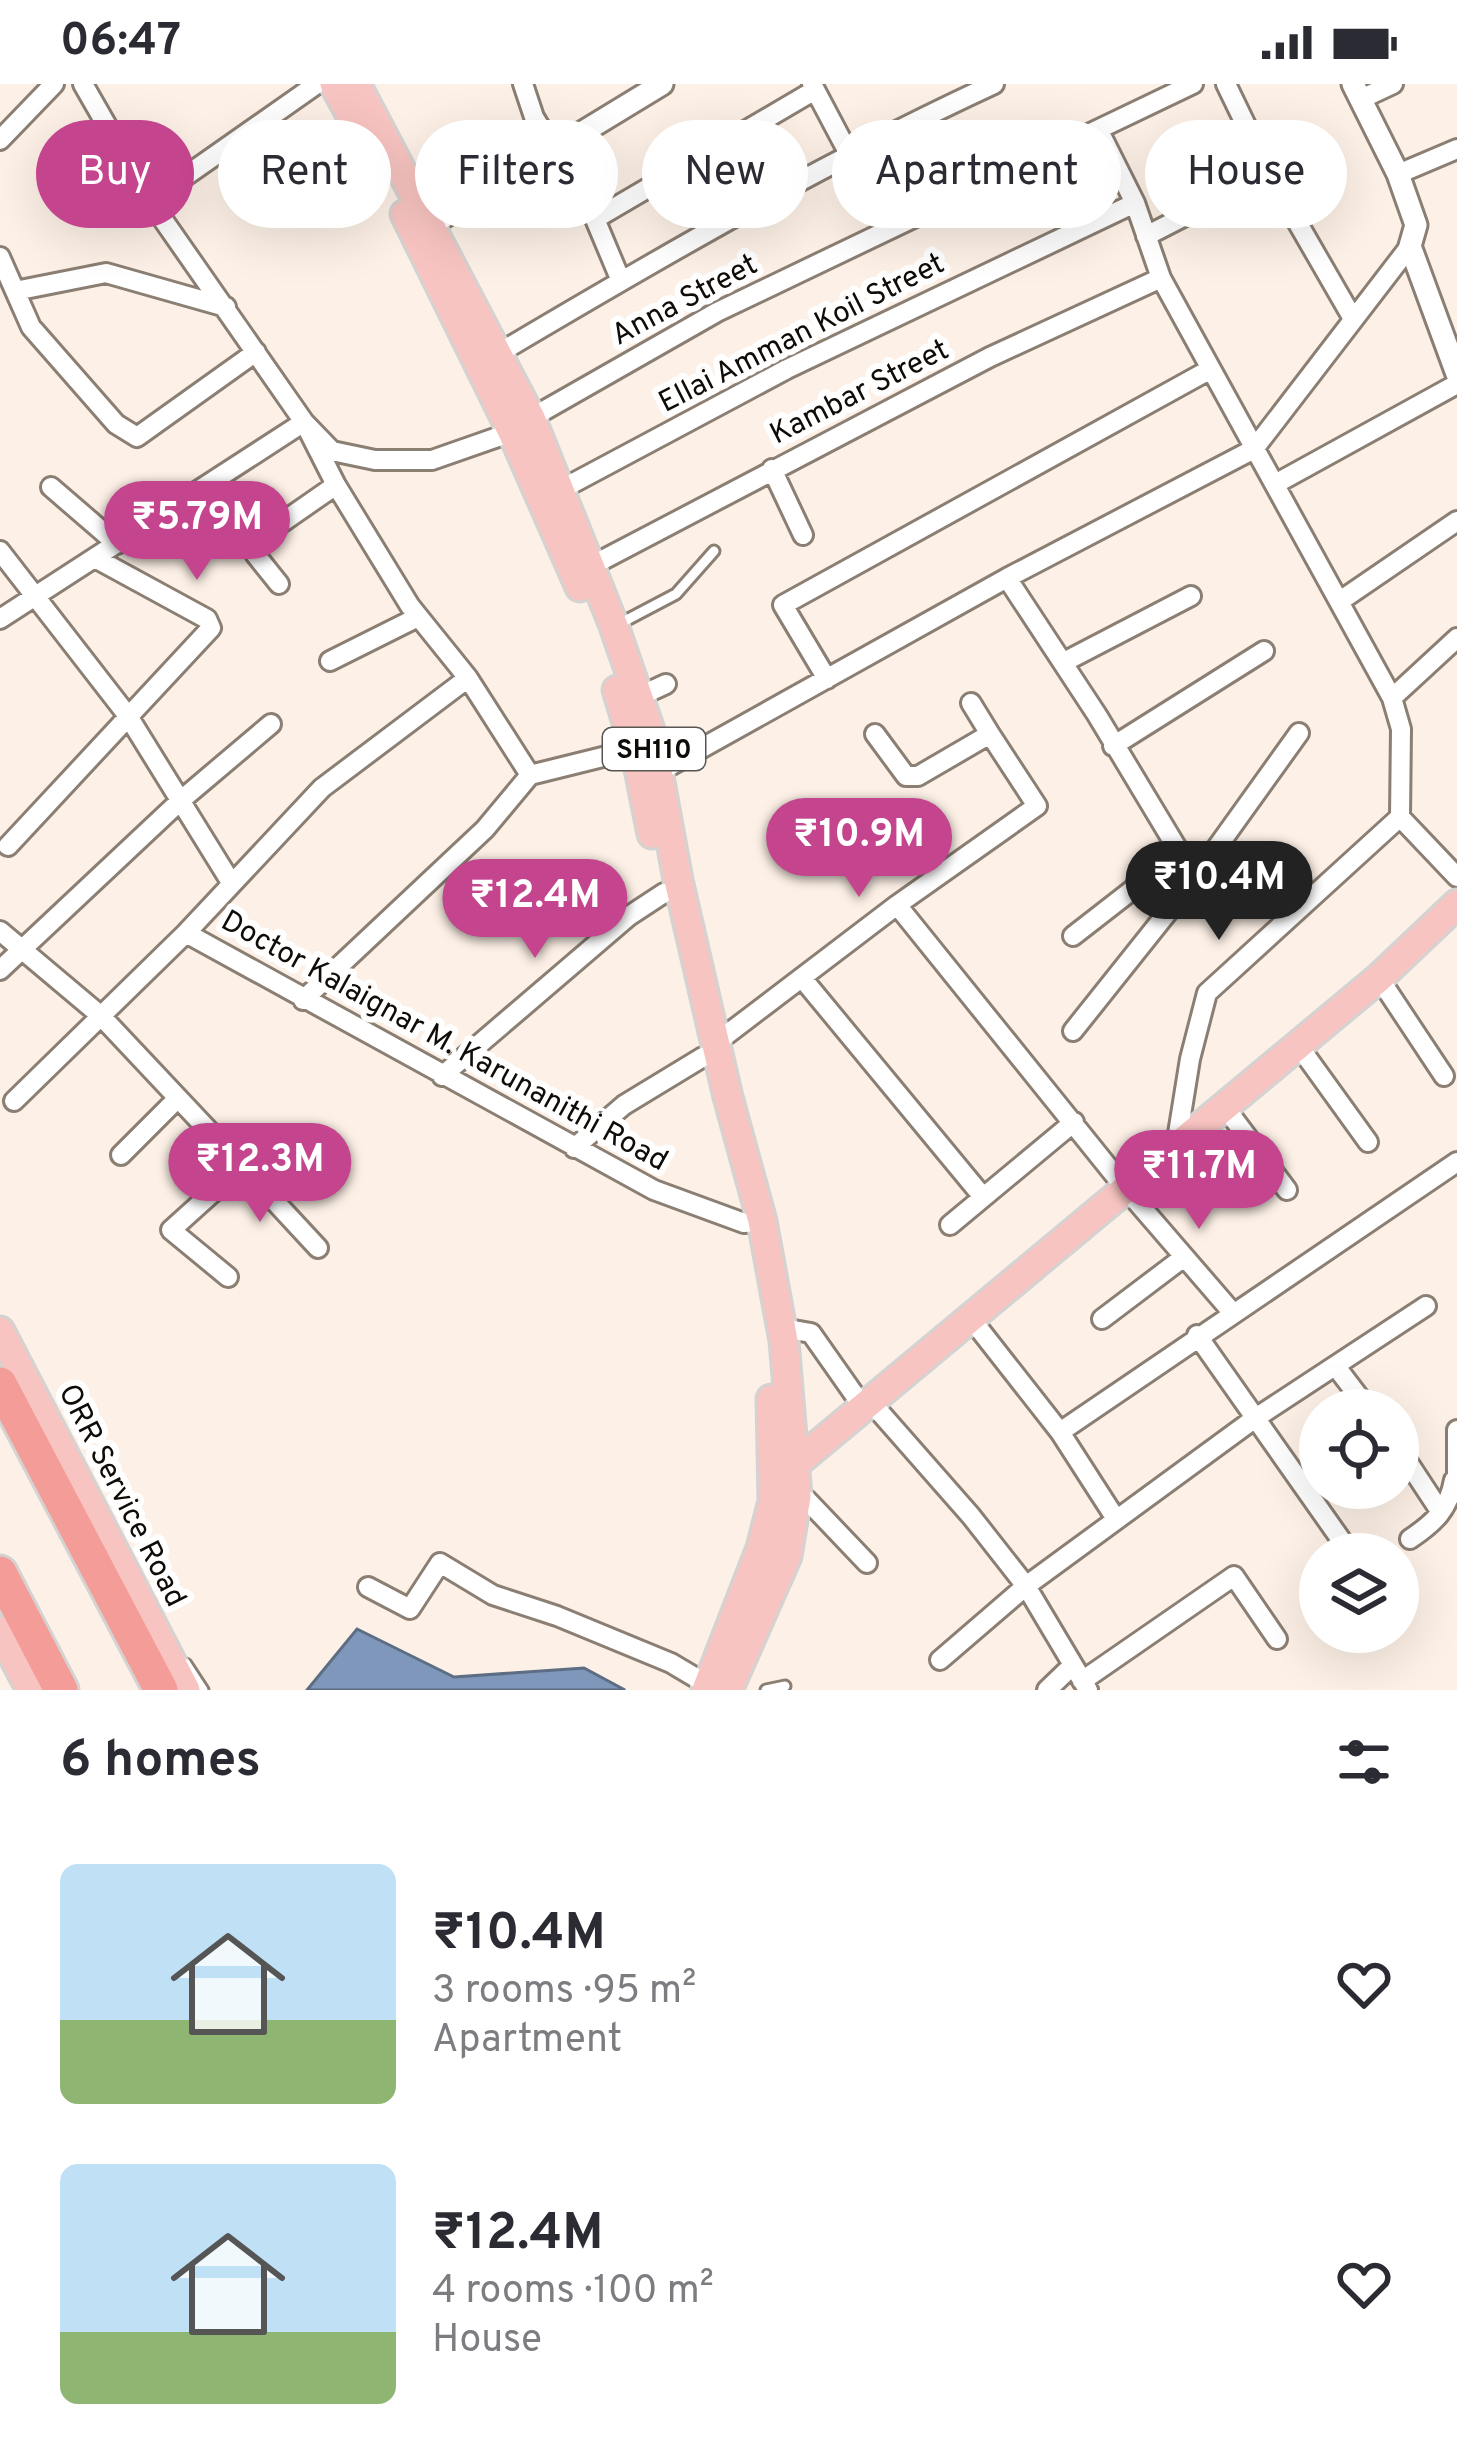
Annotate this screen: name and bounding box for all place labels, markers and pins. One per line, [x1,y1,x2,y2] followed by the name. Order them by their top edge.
[99,481,295,583] pin: ₹5.79M
[761,798,957,900] pin: ₹10.9M
[1121,841,1317,943] pin: ₹10.4M
[437,859,633,961] pin: ₹12.4M
[162,1123,358,1225] pin: ₹12.3M
[1101,1130,1297,1232] pin: ₹11.7M

